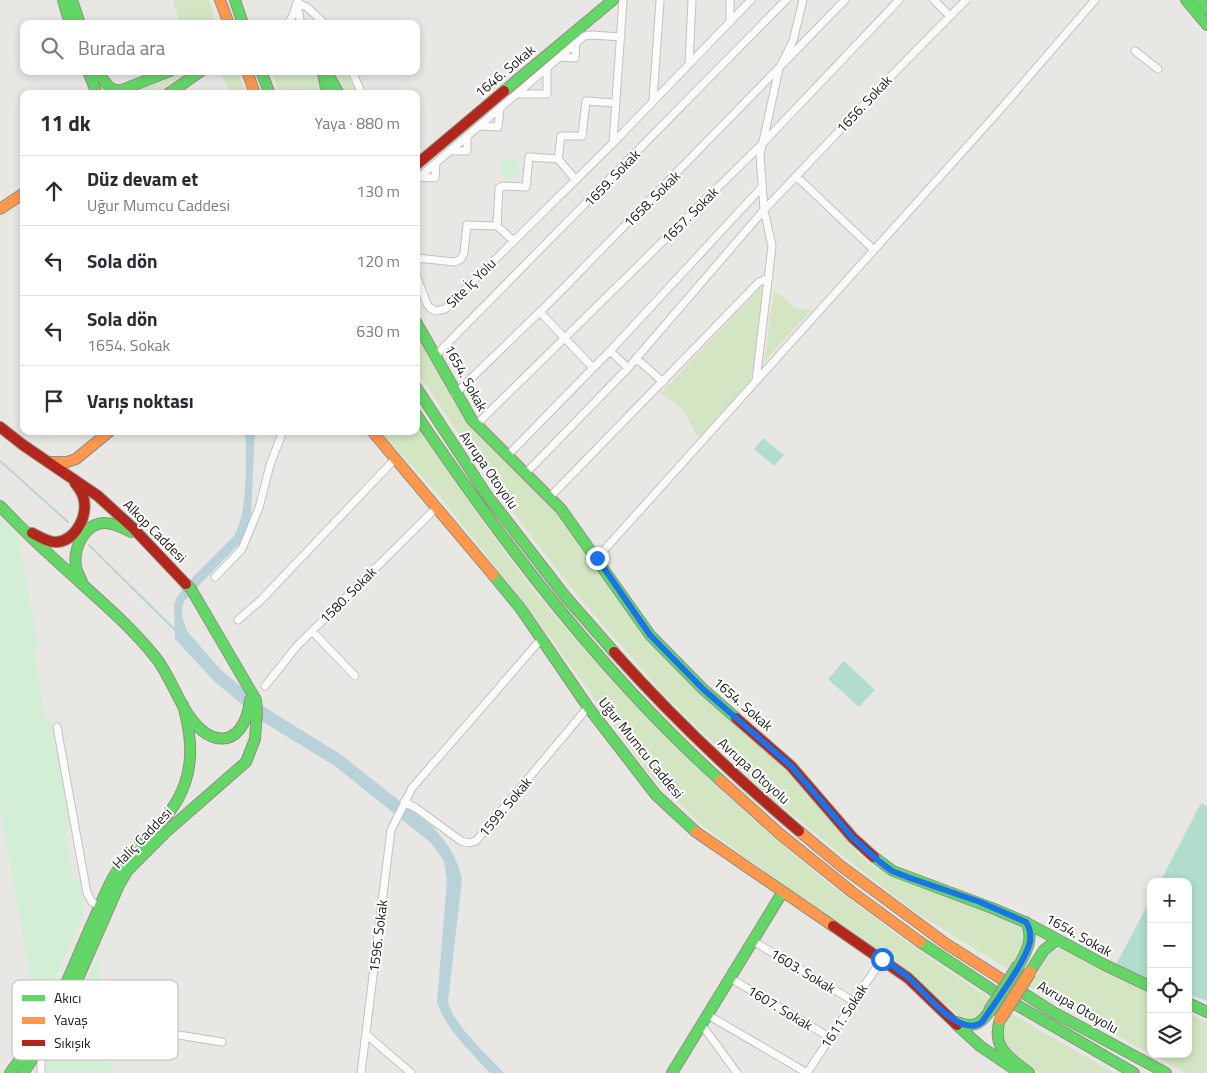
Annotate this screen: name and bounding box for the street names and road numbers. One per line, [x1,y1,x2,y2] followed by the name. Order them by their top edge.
[470,39,540,102] street label: 1646. Sokak
[831,70,896,137] street label: 1656. Sokak
[579,144,645,211] street label: 1659. Sokak
[618,165,685,232] street label: 1658. Sokak
[656,181,723,248] street label: 1657. Sokak
[441,253,500,312] street label: Site İç Yolu
[440,341,493,415] street label: 1654. Sokak
[455,427,524,513] street label: Avrupa Otoyolu
[119,494,192,567] street label: Alkop Caddesi
[314,561,381,628] street label: 1580. Sokak
[709,672,778,736] street label: 1654. Sokak
[594,692,689,803] street label: Uğur Mumcu Caddesi
[714,732,795,809] street label: Avrupa Otoyolu
[473,772,536,841] street label: 1599. Sokak
[107,802,176,873] street label: Haliç Caddesi
[363,898,392,973] street label: 1596. Sokak
[1042,908,1116,962] street label: 1654. Sokak
[767,943,840,998] street label: 1603. Sokak
[1034,975,1123,1038] street label: Avrupa Otoyolu
[815,979,872,1052] street label: 1611. Sokak
[744,980,817,1035] street label: 1607. Sokak

